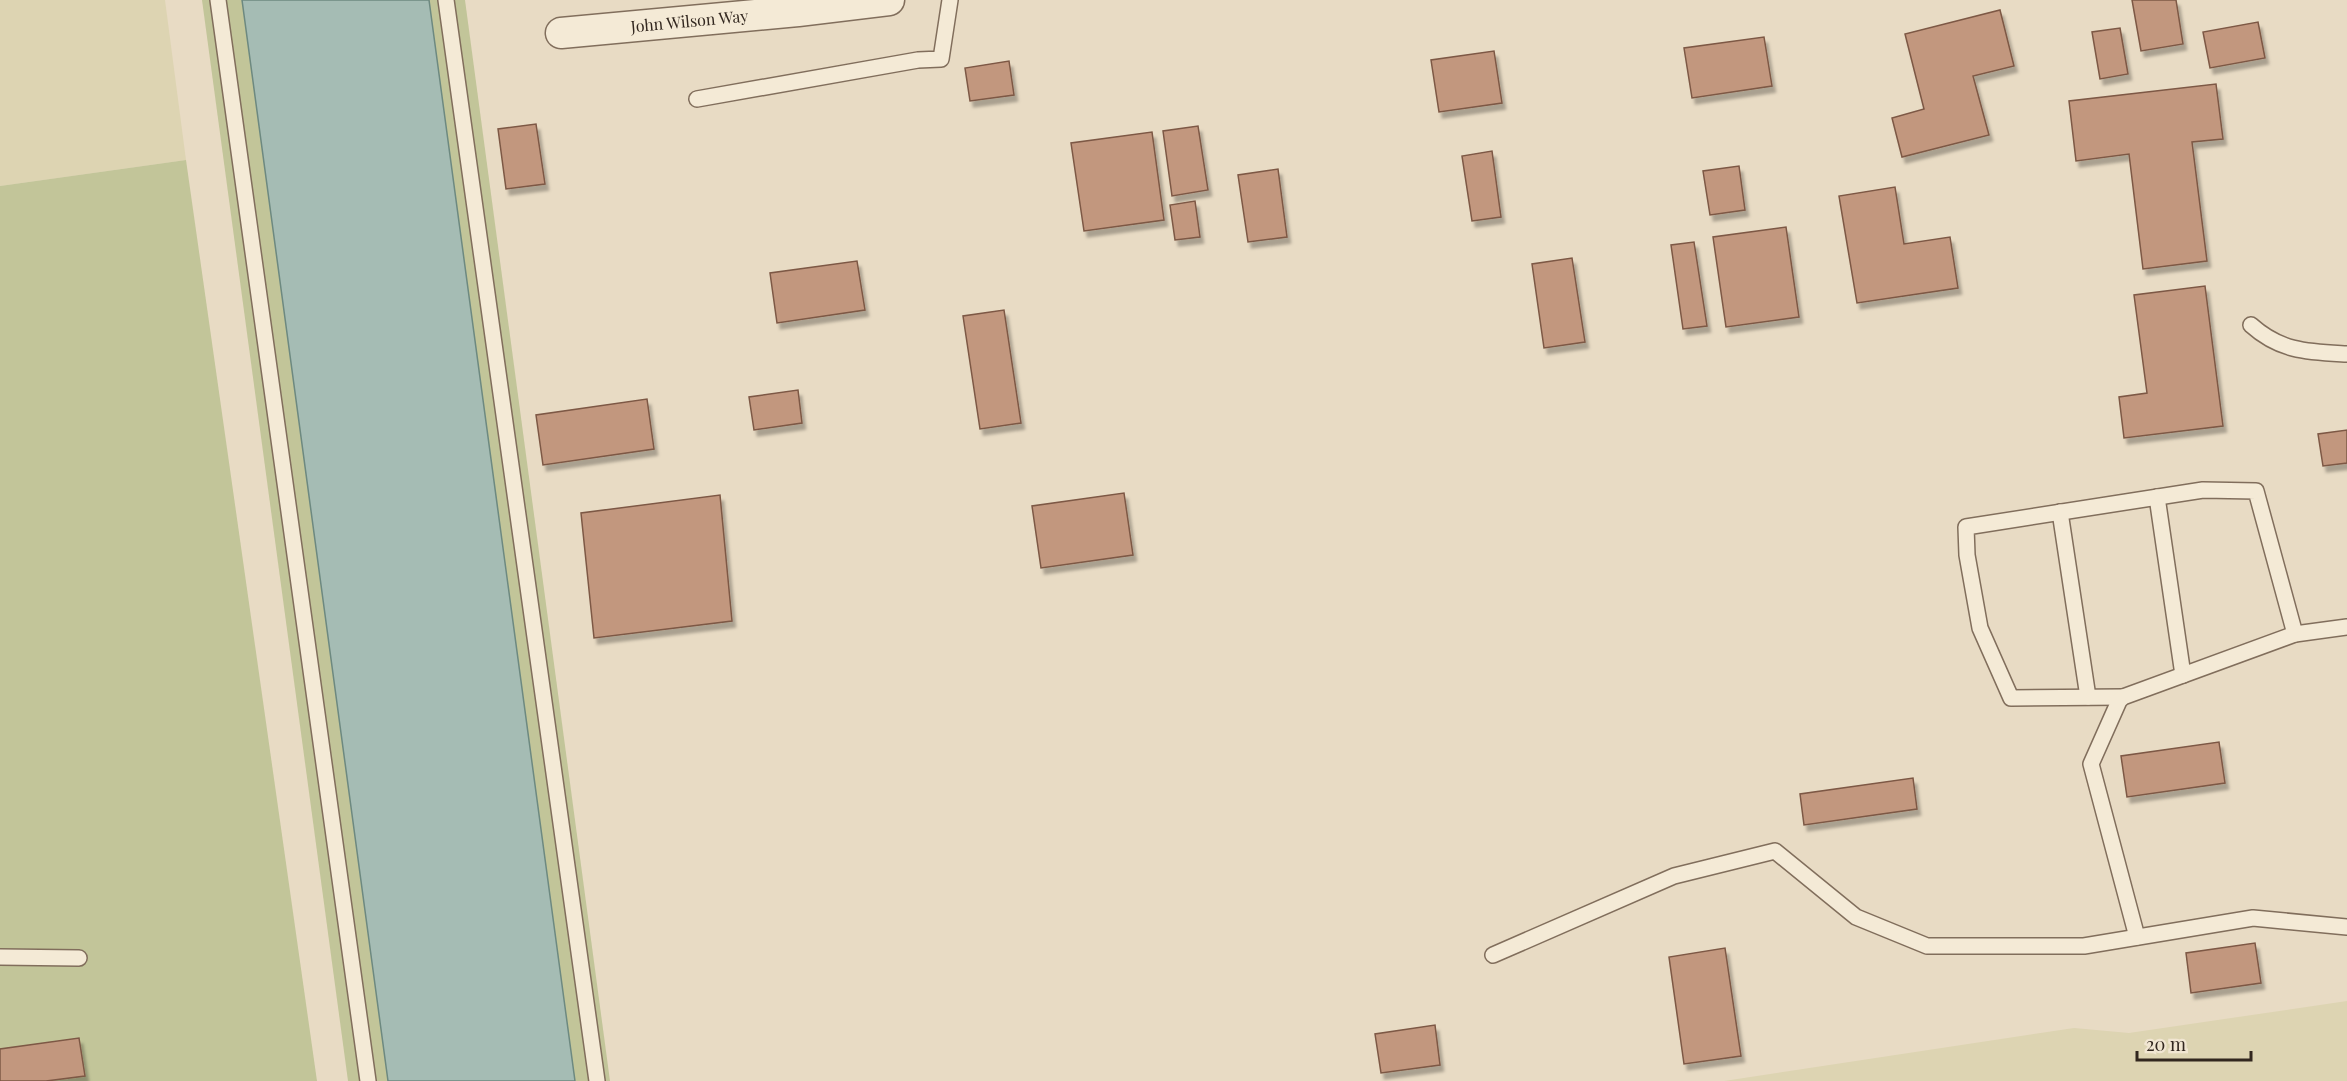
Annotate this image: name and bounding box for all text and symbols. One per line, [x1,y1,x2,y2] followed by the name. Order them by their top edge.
[629,5,749,37] street label: John Wilson Way
[2137,1024,2251,1062] scale bar
[2146,1032,2186,1056] text: 20 m

